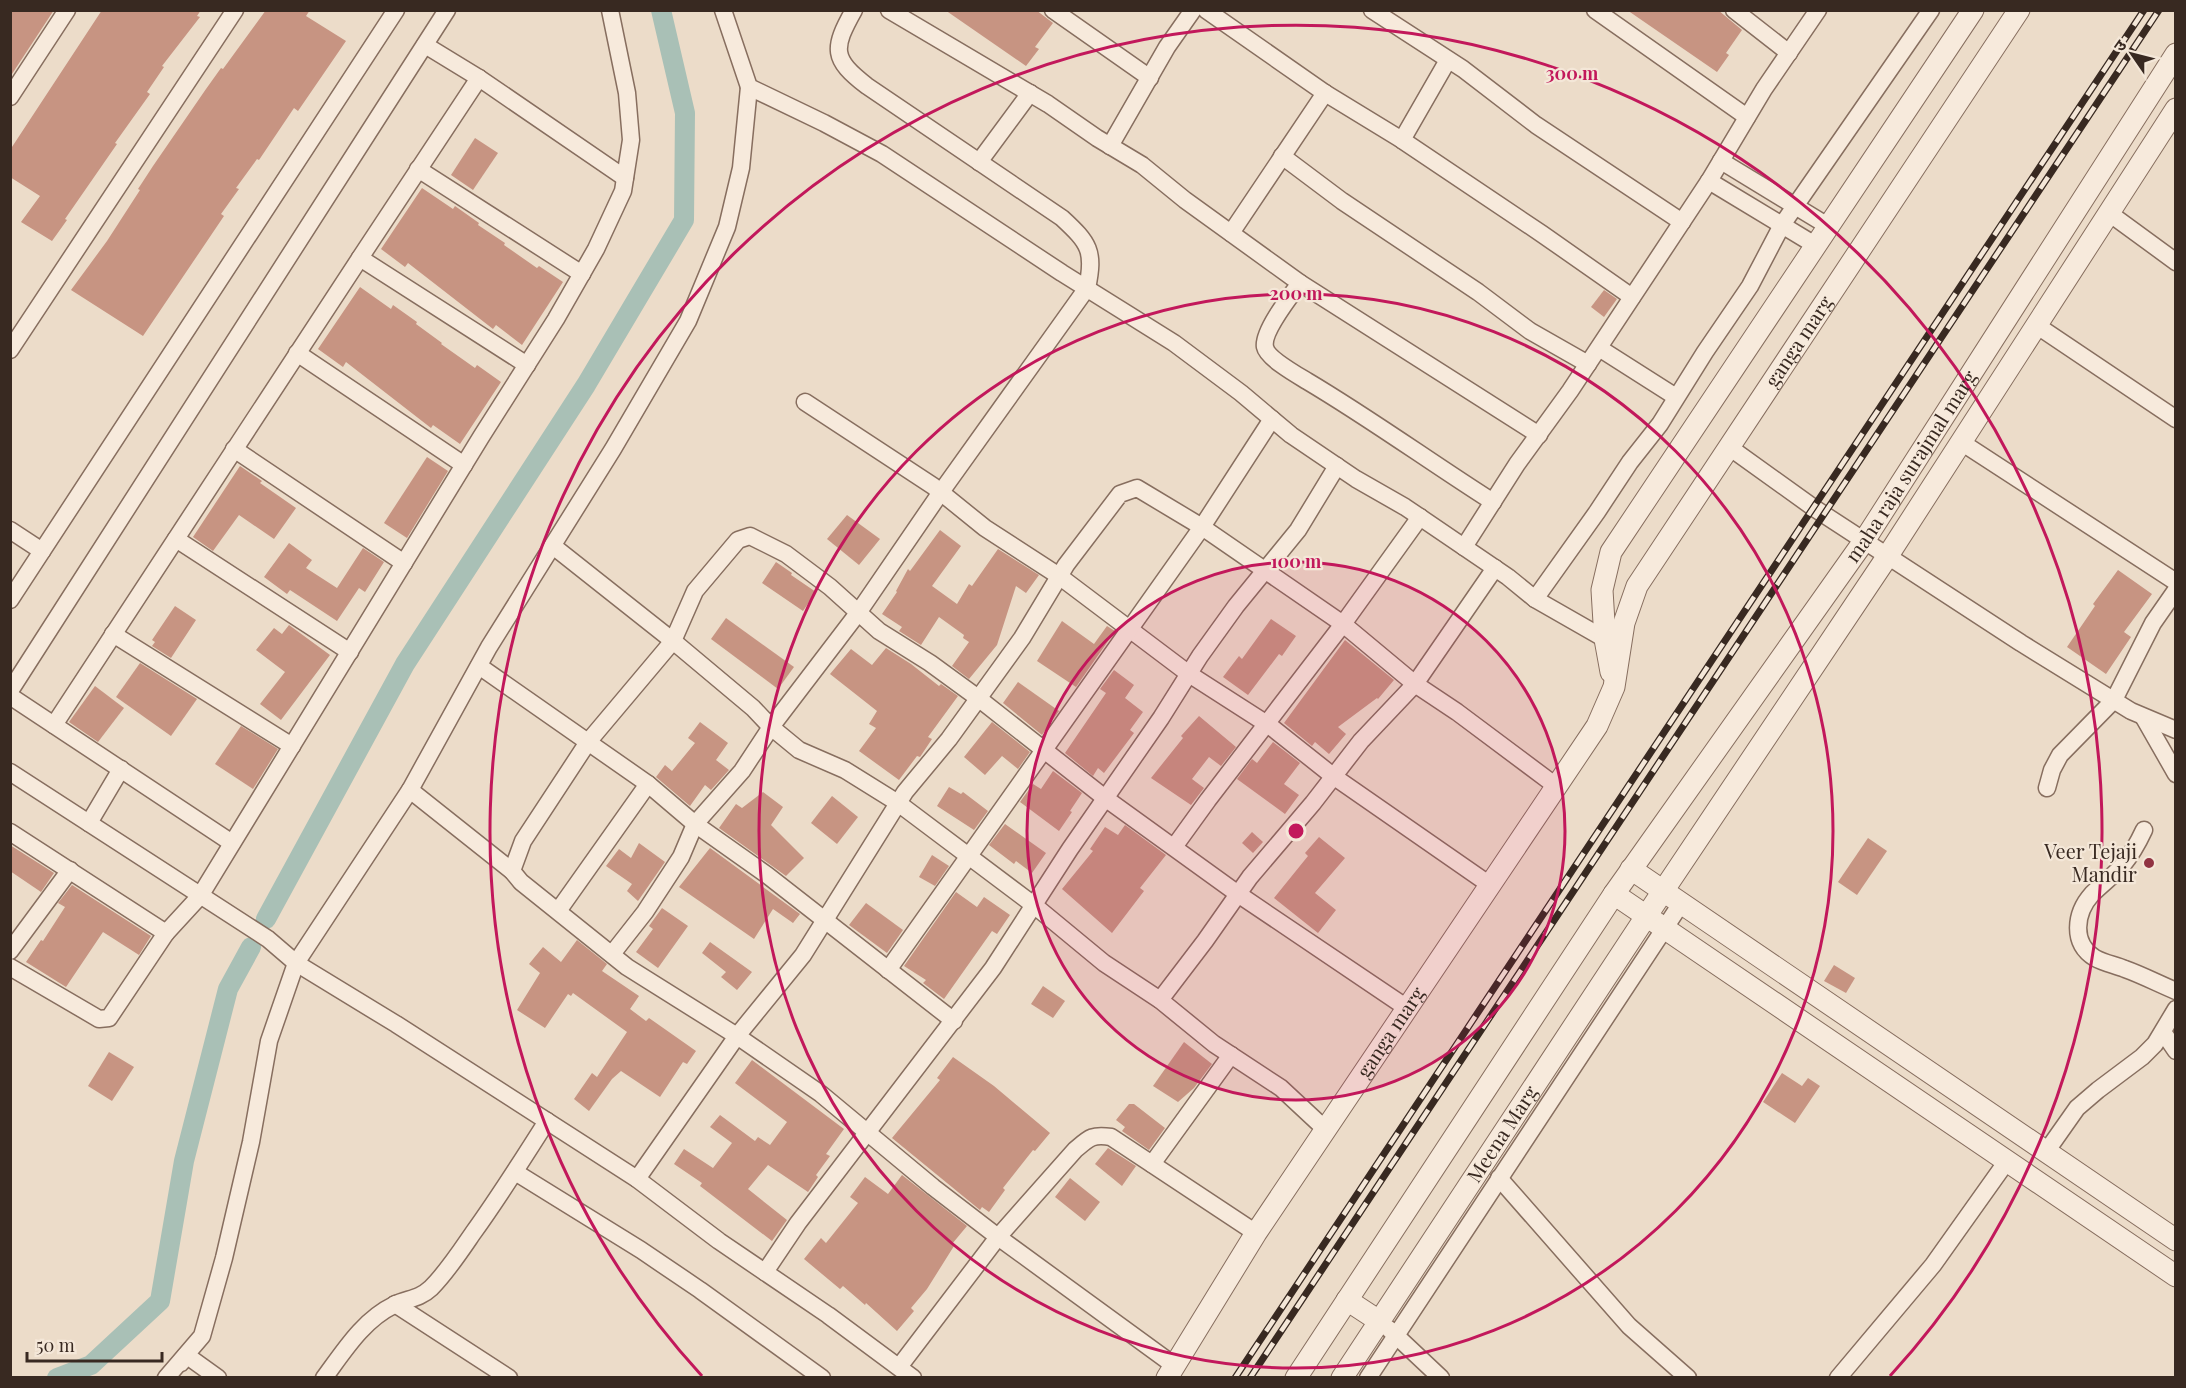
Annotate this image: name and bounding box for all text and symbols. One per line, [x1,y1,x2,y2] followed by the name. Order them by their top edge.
[2102,24,2162,84] north arrow
[2108,35,2131,55] text: उ
[1546,61,1599,85] text: 300 m
[1269,281,1323,305] text: 200 m
[1758,289,1838,392] street label: ganga marg
[1838,364,1982,567] street label: maha raja surajmal marg
[1271,549,1322,573] text: 100 m
[1286,821,1306,841] centre of rings
[2043,837,2137,887] place label: Veer Tejaji Mandir
[2142,856,2156,870] marker: Veer Tejaji Mandir
[1349,980,1430,1082] street label: ganga marg
[1460,1079,1543,1187] street label: Meena Marg
[27,1325,162,1363] scale bar
[36,1333,75,1357] text: 50 m

